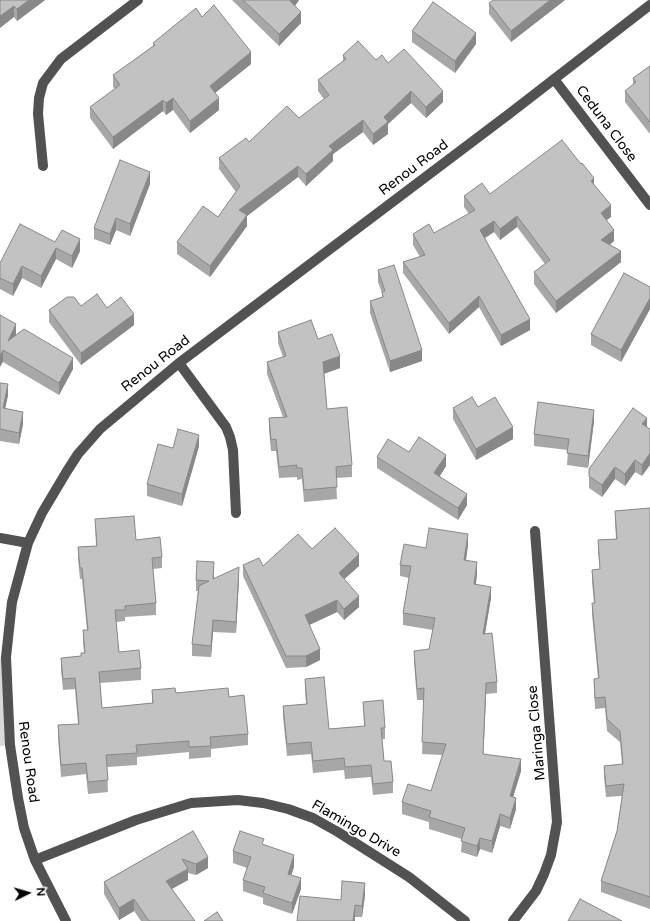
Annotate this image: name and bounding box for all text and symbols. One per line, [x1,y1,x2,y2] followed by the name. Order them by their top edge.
[572,83,640,165] street label: Ceduna Close
[376,137,452,199] street label: Renou Road
[118,332,194,396] street label: Renou Road
[524,685,550,781] street label: Maringa Close
[14,720,42,804] street label: Renou Road
[308,797,404,861] street label: Flamingo Drive
[8,873,48,913] north arrow
[34,887,47,897] text: N

